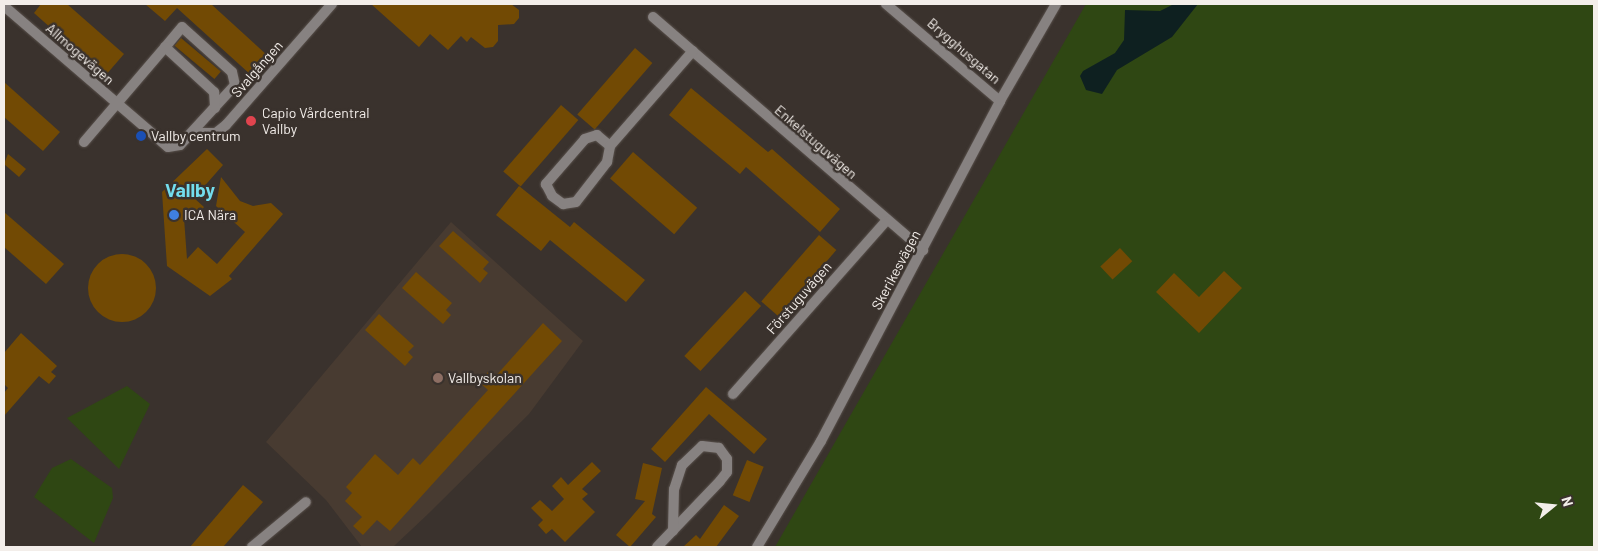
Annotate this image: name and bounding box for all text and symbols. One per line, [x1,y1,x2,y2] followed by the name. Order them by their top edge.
[924,15,1004,87] street label: Brygghusgatan
[42,20,118,88] street label: Allmogevägen
[228,37,286,101] street label: Svalgången
[771,102,861,182] street label: Enkelstuguvägen
[262,105,369,138] place label: Capio Vårdcentral Vallby
[244,114,258,128] marker: Capio Vårdcentral Vallby
[151,128,240,144] place label: Vallby centrum
[135,130,147,142] marker: Vallby centrum
[165,179,215,201] district label: Vallby
[184,207,236,223] place label: ICA Nära
[168,209,180,221] marker: ICA Nära
[868,227,924,313] street label: Skerikesvägen
[763,258,835,338] street label: Förstuguvägen
[448,370,522,386] place label: Vallbyskolan
[432,372,444,384] marker: Vallbyskolan
[1528,481,1578,531] north arrow
[1558,495,1577,508] text: N

